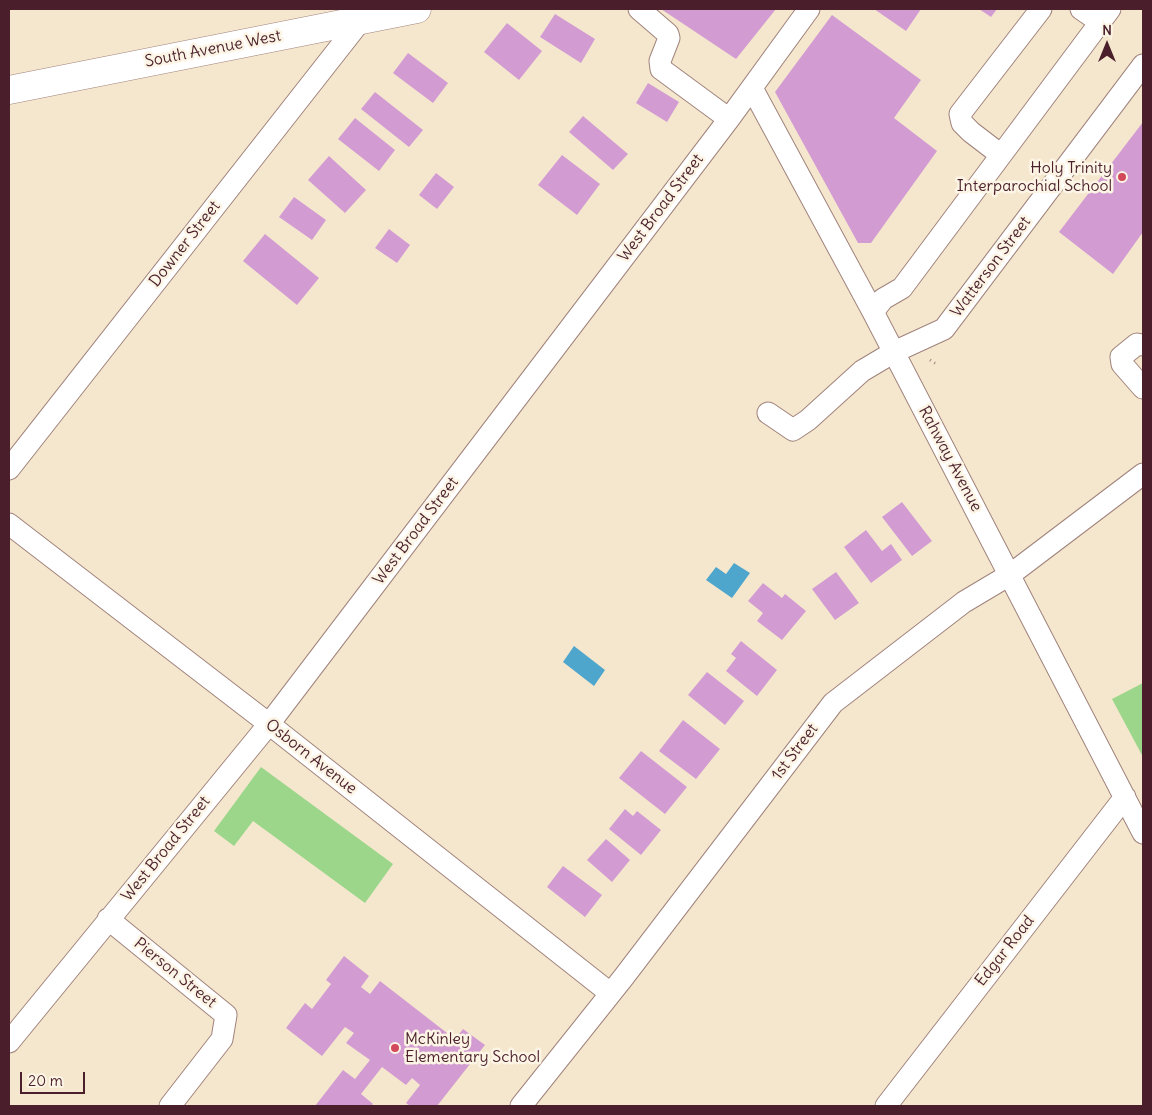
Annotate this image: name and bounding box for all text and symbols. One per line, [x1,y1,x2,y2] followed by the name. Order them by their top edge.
[1082,20,1132,70] north arrow
[1102,21,1112,39] text: N
[143,26,283,72] street label: South Avenue West
[614,150,708,266] street label: West Broad Street
[957,158,1112,196] place label: Holy Trinity Interparochial School
[1116,171,1128,183] marker: Holy Trinity Interparochial School
[145,197,225,291] street label: Downer Street
[947,213,1035,321] street label: Watterson Street
[914,403,986,515] street label: Rahway Avenue
[369,473,463,589] street label: West Broad Street
[261,715,361,799] street label: Osborn Avenue
[768,720,822,784] street label: 1st Street
[118,792,214,906] street label: West Broad Street
[971,912,1039,990] street label: Edgar Road
[130,934,220,1012] street label: Pierson Street
[405,1029,540,1067] place label: McKinley Elementary School
[389,1042,401,1054] marker: McKinley Elementary School
[22,1062,88,1094] scale bar
[28,1071,63,1090] text: 20 m

